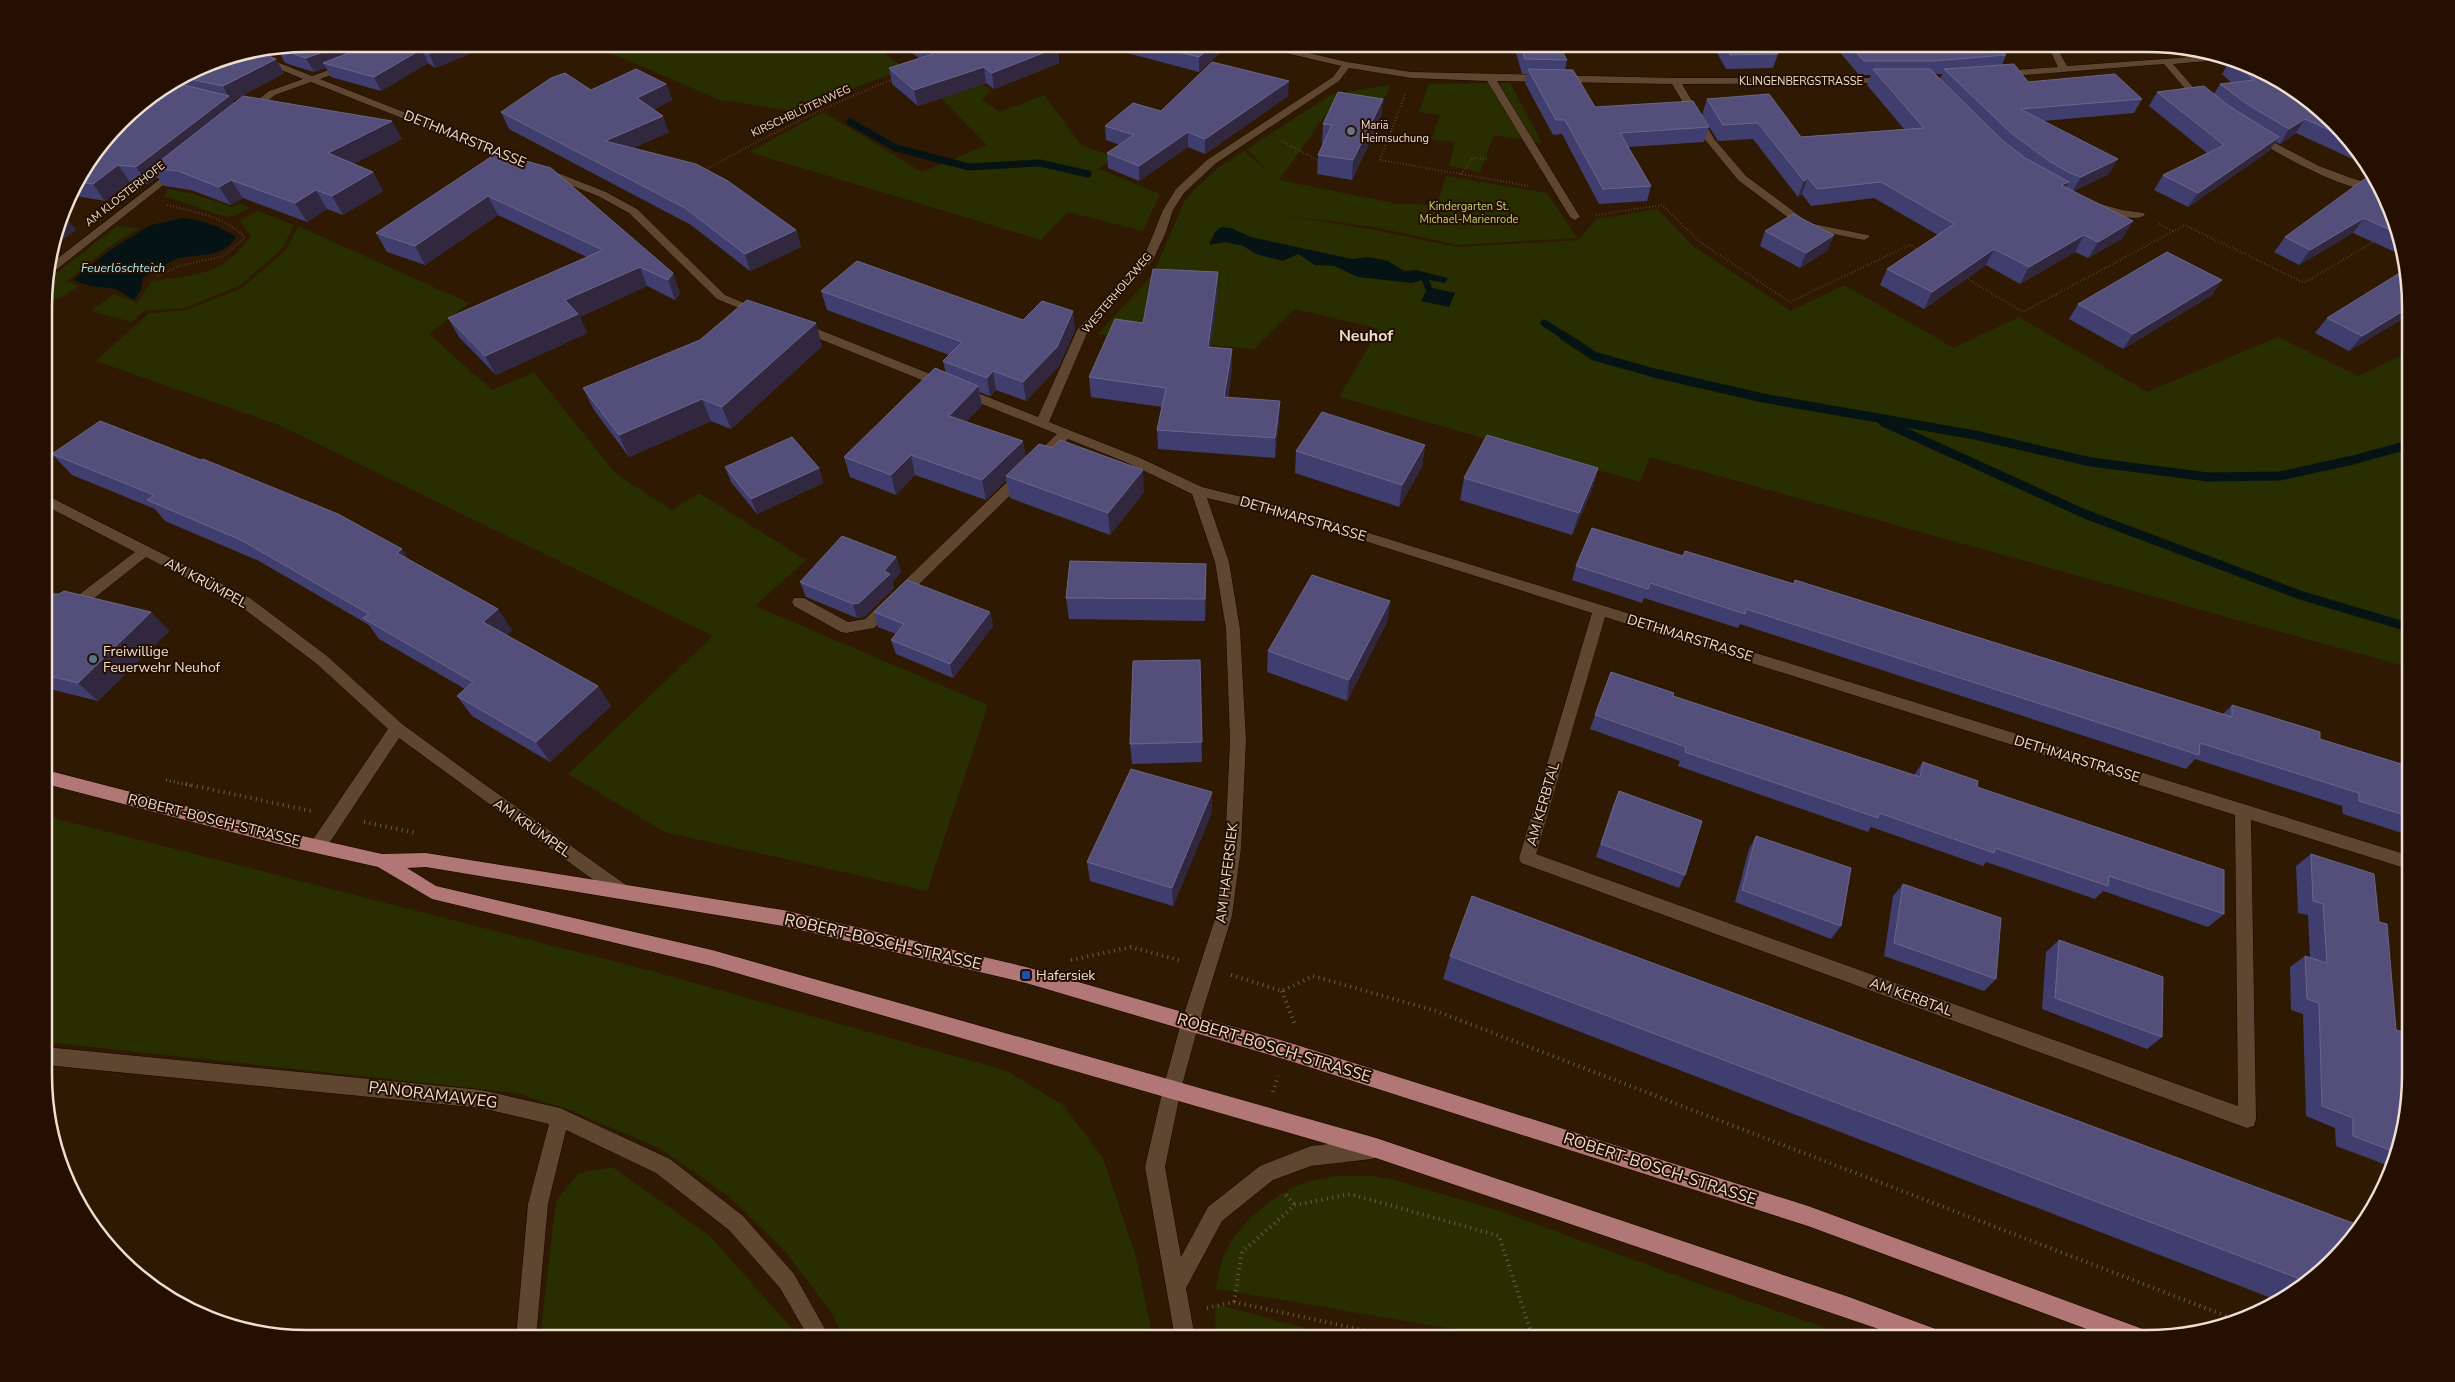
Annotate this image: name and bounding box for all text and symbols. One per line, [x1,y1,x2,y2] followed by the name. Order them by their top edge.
[1739,74,1863,89] street label: KLINGENBERGSTRASSE
[749,81,853,141] street label: KIRSCHBLÜTENWEG
[401,106,529,172] street label: DETHMARSTRASSE
[1361,118,1429,146] place label: Mariä Heimsuchung
[1345,125,1357,137] marker: Mariä Heimsuchung
[82,158,168,230] street label: AM KLOSTERHOFE
[1420,199,1519,227] park label: Kindergarten St. Michael-Marienrode
[1079,249,1155,337] street label: WESTERHOLZWEG
[81,260,165,276] water label: Feuerlöschteich
[1339,325,1394,347] district label: Neuhof
[1238,492,1368,546] street label: DETHMARSTRASSE
[162,553,251,613] street label: AM KRÜMPEL
[1625,610,1755,666] street label: DETHMARSTRASSE
[103,642,221,677] place label: Freiwillige Feuerwehr Neuhof
[87,653,99,665] marker: Freiwillige Feuerwehr Neuhof
[2012,731,2142,787] street label: DETHMARSTRASSE
[1522,759,1564,848] street label: AM KERBTAL
[126,789,302,851] street label: ROBERT-BOSCH-STRASSE
[489,794,575,862] street label: AM KRÜMPEL
[1211,822,1243,924] street label: AM HAFERSIEK
[782,909,984,975] street label: ROBERT-BOSCH-STRASSE
[1036,966,1096,985] place label: Hafersiek
[1020,969,1032,981] marker: Hafersiek
[1867,973,1955,1021] street label: AM KERBTAL
[1174,1008,1374,1088] street label: ROBERT-BOSCH-STRASSE
[367,1076,499,1114] street label: PANORAMAWEG
[1561,1127,1759,1211] street label: ROBERT-BOSCH-STRASSE

